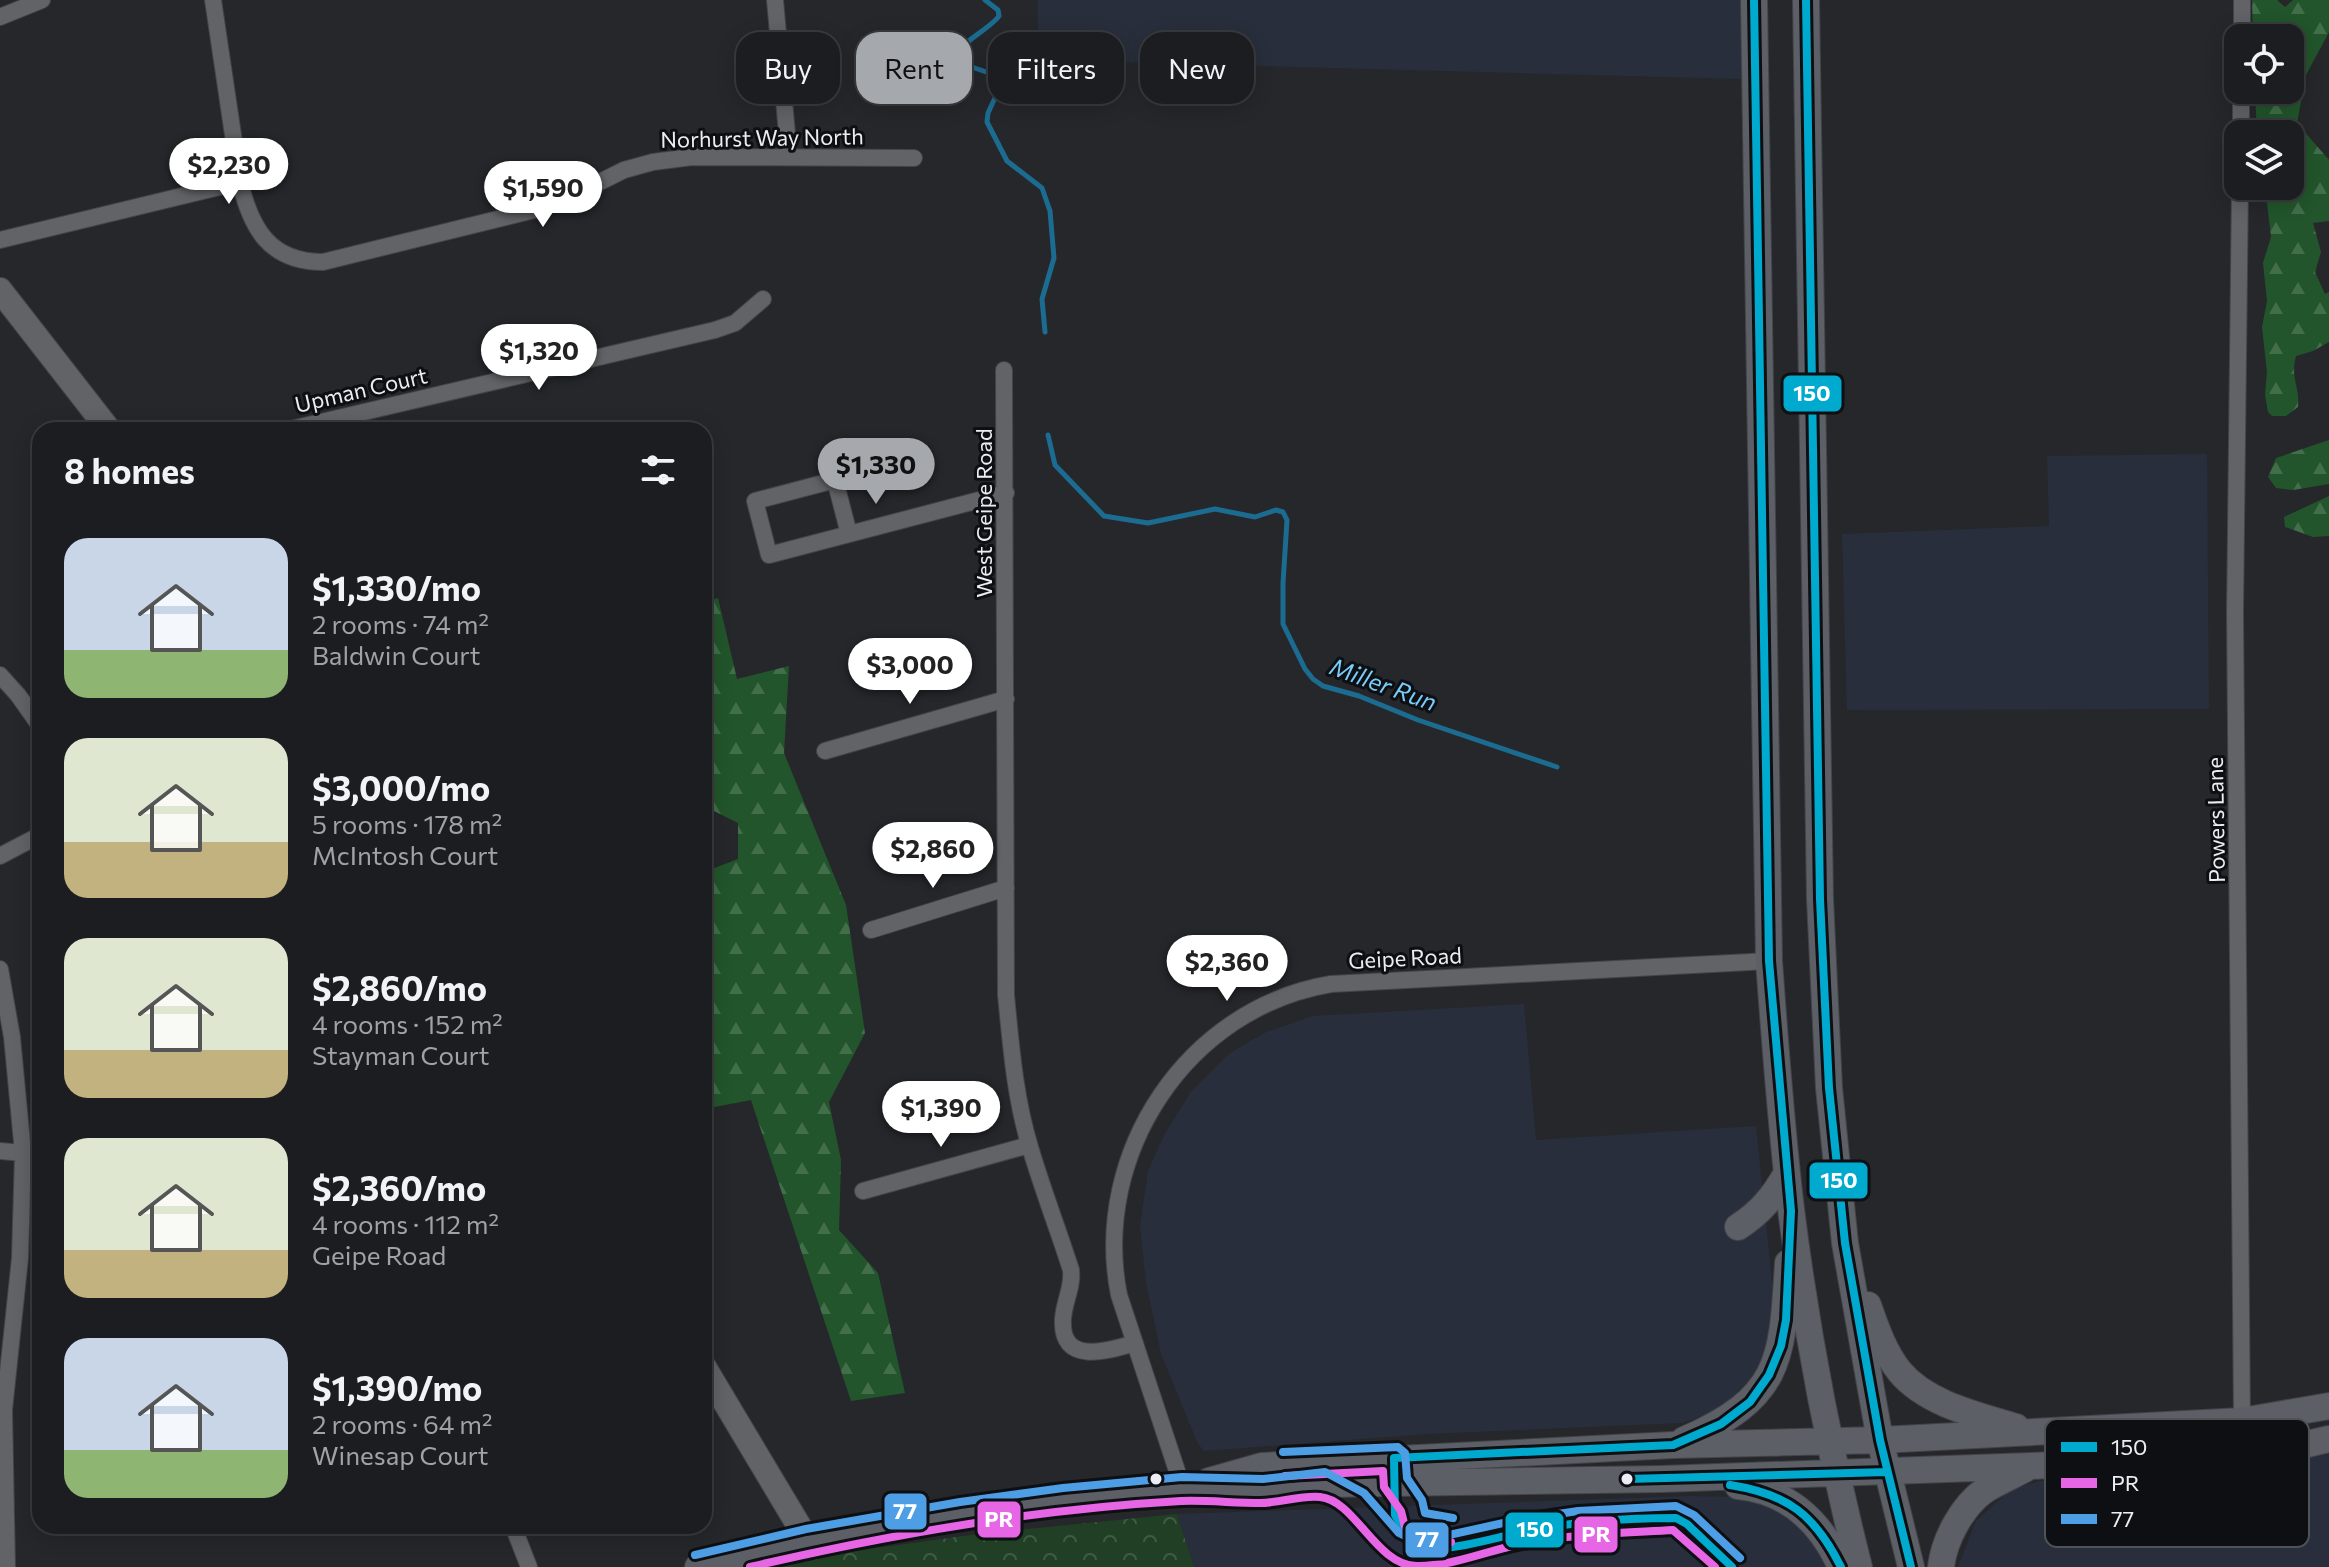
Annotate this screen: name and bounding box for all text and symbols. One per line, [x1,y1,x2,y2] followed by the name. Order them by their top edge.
[2224,24,2304,200] map controls
[2224,24,2304,104] button: locate
[736,32,840,104] chip: Buy
[856,32,972,104] chip: Rent
[988,32,1124,104] chip: Filters
[1140,32,1254,104] chip: New
[2224,120,2304,200] button: layers
[660,122,864,153] street label: Norhurst Way North
[164,138,294,206] pin: $2,230
[187,148,271,179] text: $2,230
[478,161,608,229] pin: $1,590
[502,171,584,202] text: $1,590
[474,324,604,392] pin: $1,320
[499,334,579,365] text: $1,320
[292,361,430,418] street label: Upman Court
[1782,374,1843,413] line badge: 150
[1793,379,1831,406] text: 150
[970,428,997,598] street label: West Geipe Road
[811,438,941,506] pin: $1,330
[636,448,680,492] icon: filters
[836,448,916,479] text: $1,330
[64,449,195,491] text: 8 homes
[312,566,481,608] text: $1,330/mo
[128,570,224,666] icon: home
[312,608,489,639] text: 2 rooms · 74 m²
[845,638,975,706] pin: $3,000
[312,639,480,670] text: Baldwin Court
[866,648,954,679] text: $3,000
[1326,651,1441,716] water label: Miller Run
[2201,757,2230,883] street label: Powers Lane
[312,766,490,808] text: $3,000/mo
[128,770,224,866] icon: home
[312,808,502,839] text: 5 rooms · 178 m²
[868,822,998,890] pin: $2,860
[890,832,976,863] text: $2,860
[312,839,498,870] text: McIntosh Court
[1162,935,1292,1003] pin: $2,360
[1348,941,1462,974] street label: Geipe Road
[1185,945,1269,976] text: $2,360
[312,966,487,1008] text: $2,860/mo
[128,970,224,1066] icon: home
[312,1008,503,1039] text: 4 rooms · 152 m²
[312,1039,489,1070] text: Stayman Court
[876,1081,1006,1149] pin: $1,390
[900,1091,982,1122] text: $1,390
[1808,1161,1869,1200] line badge: 150
[312,1166,486,1208] text: $2,360/mo
[1820,1166,1858,1193] text: 150
[128,1170,224,1266] icon: home
[312,1208,499,1239] text: 4 rooms · 112 m²
[312,1239,446,1270] text: Geipe Road
[312,1366,482,1408] text: $1,390/mo
[128,1370,224,1466] icon: home
[312,1408,493,1439] text: 2 rooms · 64 m²
[2045,1419,2309,1547] legend
[2111,1433,2147,1460] text: 150
[312,1439,489,1470] text: Winesap Court
[2111,1469,2140,1496] text: PR
[1148,1471,1164,1487] unlabelled marker
[1619,1471,1635,1487] unlabelled marker
[883,1492,928,1531] line badge: 77
[893,1497,917,1524] text: 77
[976,1500,1022,1539] line badge: PR
[984,1505,1014,1532] text: PR
[2111,1505,2134,1532] text: 77
[1504,1511,1565,1549] line badge: 150
[1516,1515,1554,1542] text: 150
[1573,1515,1619,1554] line badge: PR
[1581,1520,1611,1547] text: PR
[1404,1521,1450,1559] line badge: 77
[1415,1525,1439,1552] text: 77

